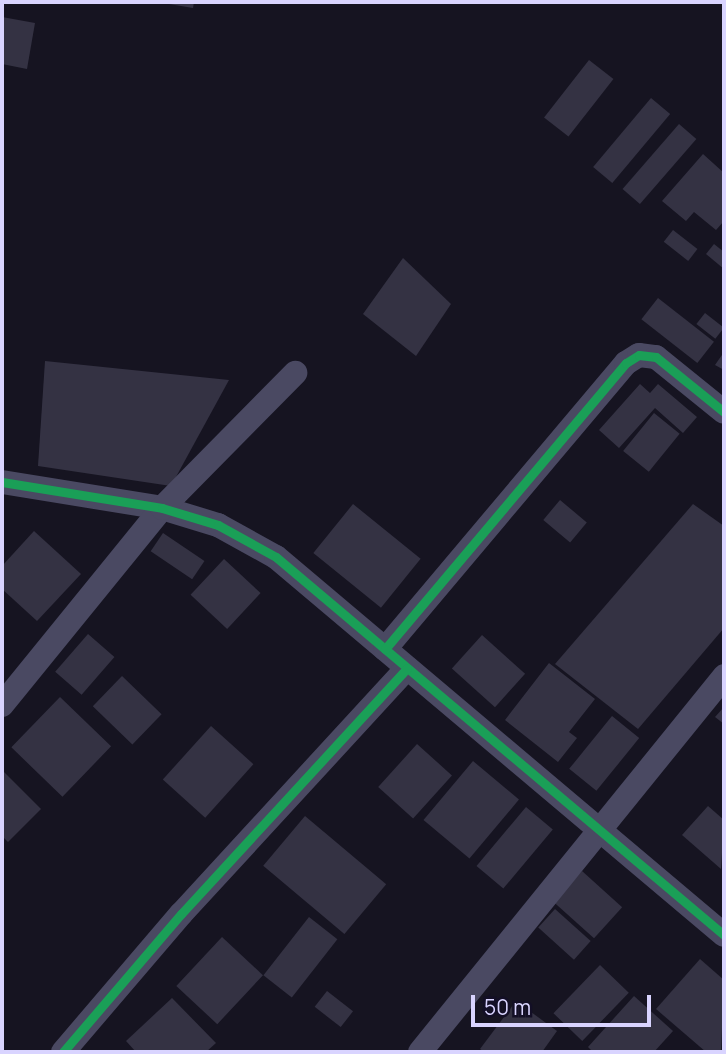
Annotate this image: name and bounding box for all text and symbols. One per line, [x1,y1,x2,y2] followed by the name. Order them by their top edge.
[474,981,654,1025] scale bar
[484,993,531,1021] text: 50 m

